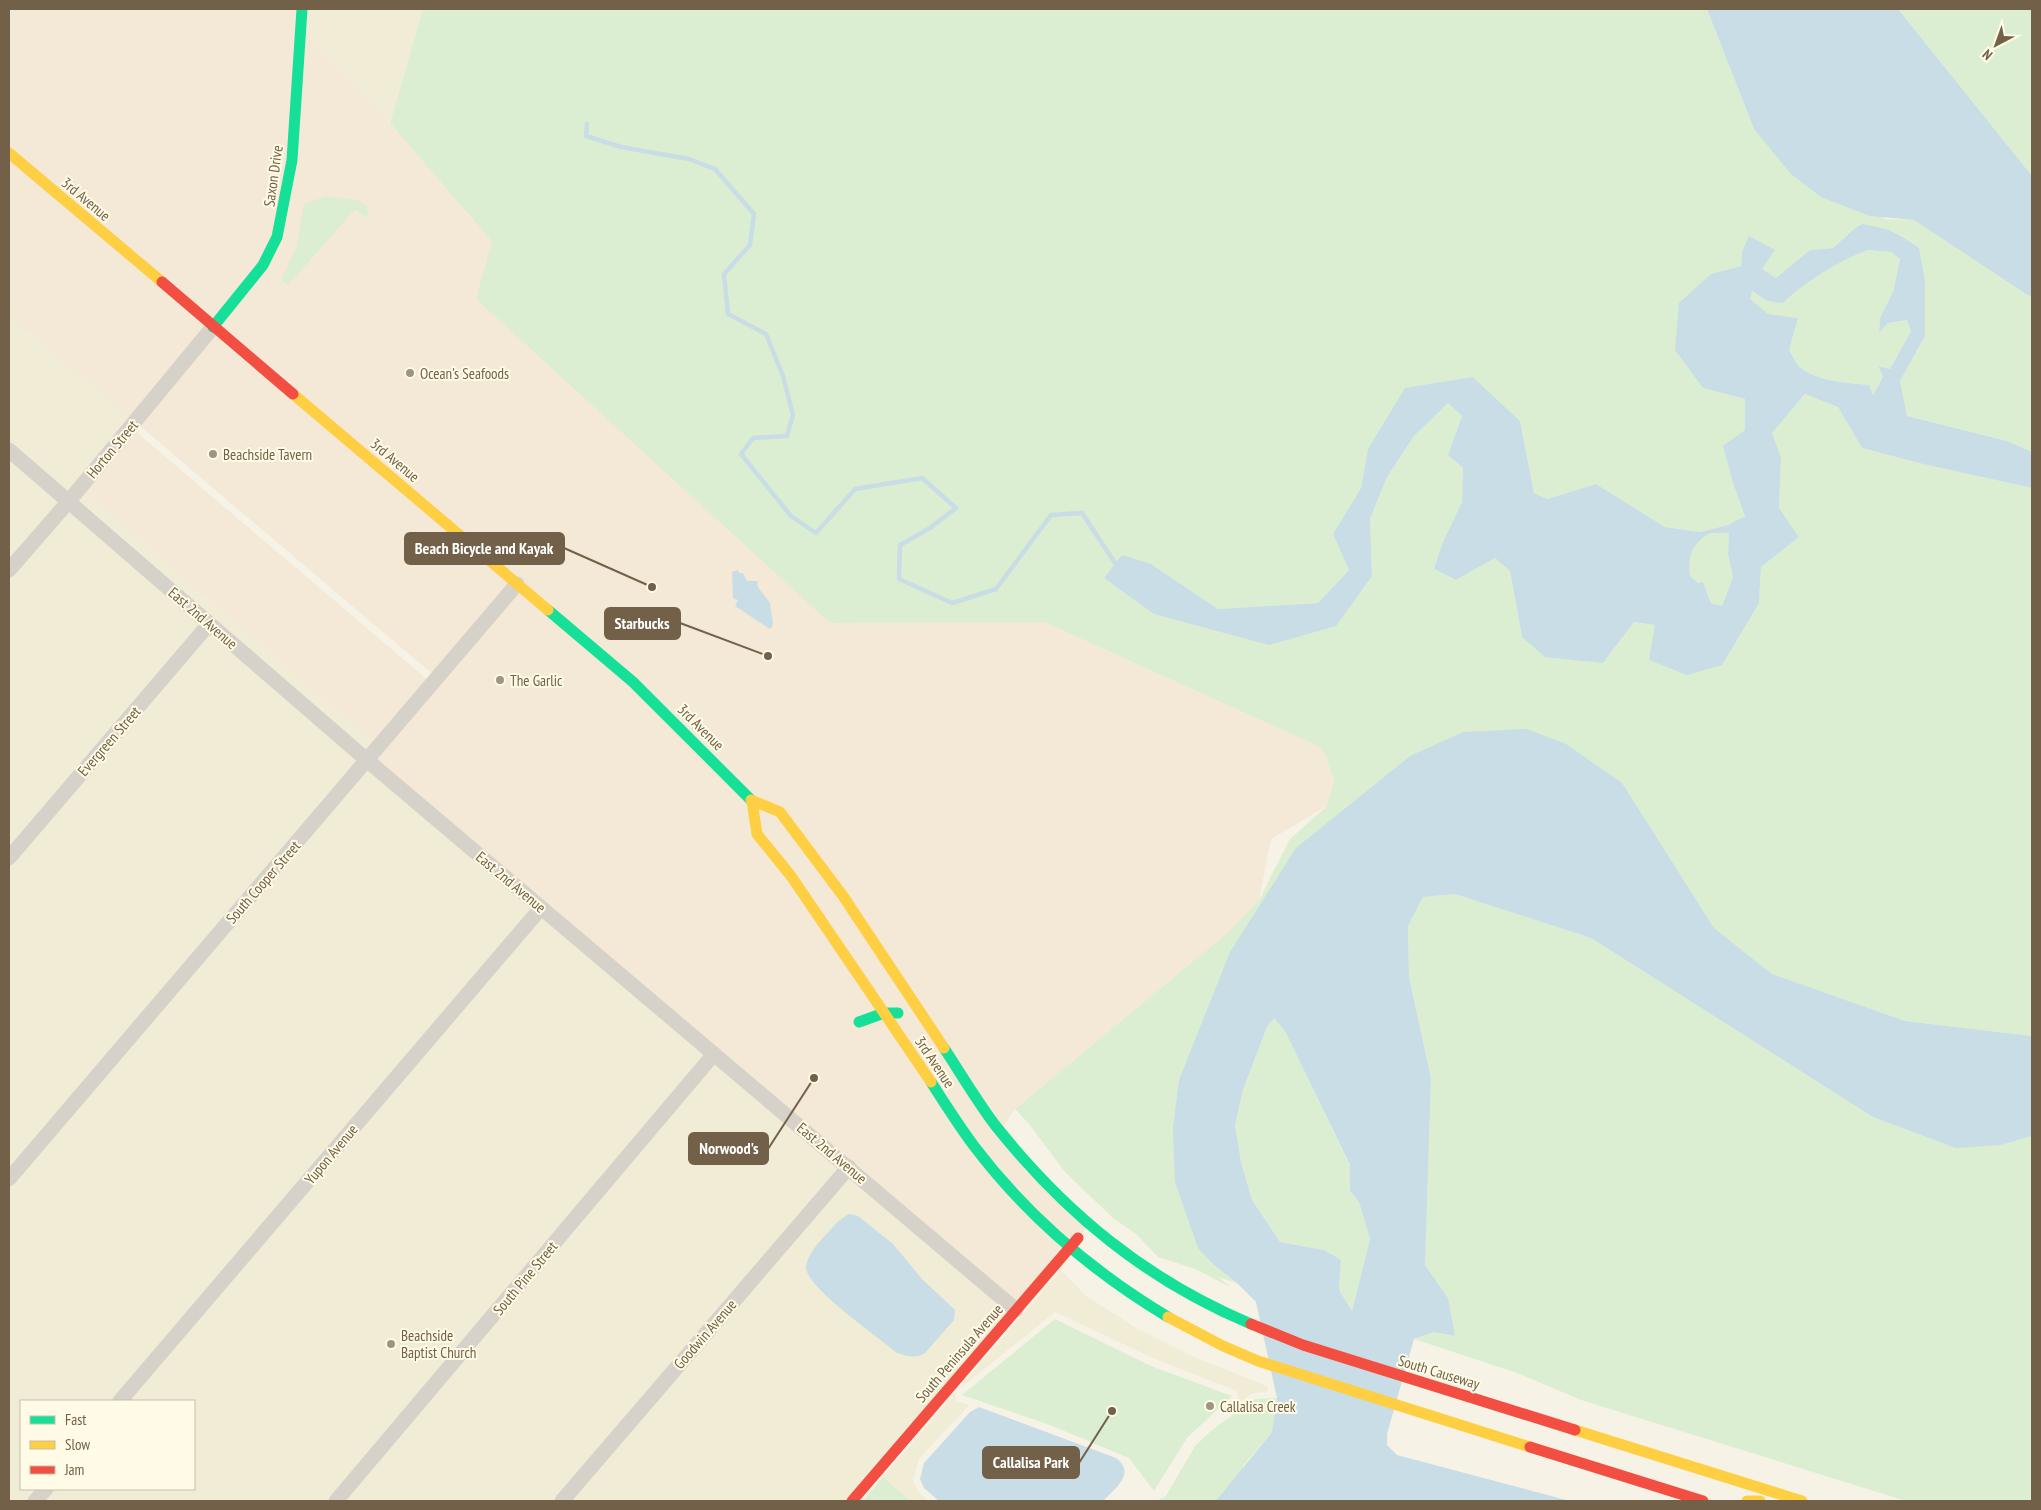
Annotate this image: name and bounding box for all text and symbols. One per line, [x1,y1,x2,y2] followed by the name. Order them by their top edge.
[1971,20,2021,70] north arrow
[1979,46,1996,64] text: N
[259,144,287,208] street label: Saxon Drive
[58,173,114,225] street label: 3rd Avenue
[420,364,509,383] place label: Ocean's Seafoods
[404,367,416,379] marker: Ocean's Seafoods
[82,416,142,482] street label: Horton Street
[367,434,423,486] street label: 3rd Avenue
[223,445,312,464] place label: Beachside Tavern
[207,448,219,460] marker: Beachside Tavern
[405,533,564,564] callout: Beach Bicycle and Kayak
[415,538,554,558] text: Beach Bicycle and Kayak
[165,583,241,653] street label: East 2nd Avenue
[605,608,680,639] callout: Starbucks
[615,613,670,633] text: Starbucks
[510,671,563,690] place label: The Garlic
[494,674,506,686] marker: The Garlic
[674,700,728,754] street label: 3rd Avenue
[74,702,144,780] street label: Evergreen Street
[222,837,304,927] street label: South Cooper Street
[472,847,550,917] street label: East 2nd Avenue
[911,1033,959,1091] street label: 3rd Avenue
[793,1118,871,1188] street label: East 2nd Avenue
[300,1120,362,1188] street label: Yupon Avenue
[689,1133,768,1164] callout: Norwood's
[699,1138,759,1158] text: Norwood's
[489,1237,561,1319] street label: South Pine Street
[670,1295,740,1373] street label: Goodwin Avenue
[911,1300,1007,1406] street label: South Peninsula Avenue
[401,1326,476,1362] place label: Beachside Baptist Church
[385,1338,397,1350] marker: Beachside Baptist Church
[1396,1351,1482,1393] street label: South Causeway
[1220,1397,1296,1416] place label: Callalisa Creek
[20,1400,195,1490] legend
[1204,1400,1216,1412] marker: Callalisa Creek
[65,1410,86,1429] text: Fast
[65,1435,90,1454] text: Slow
[983,1447,1079,1478] callout: Callalisa Park
[993,1452,1070,1472] text: Callalisa Park
[64,1460,84,1479] text: Jam

